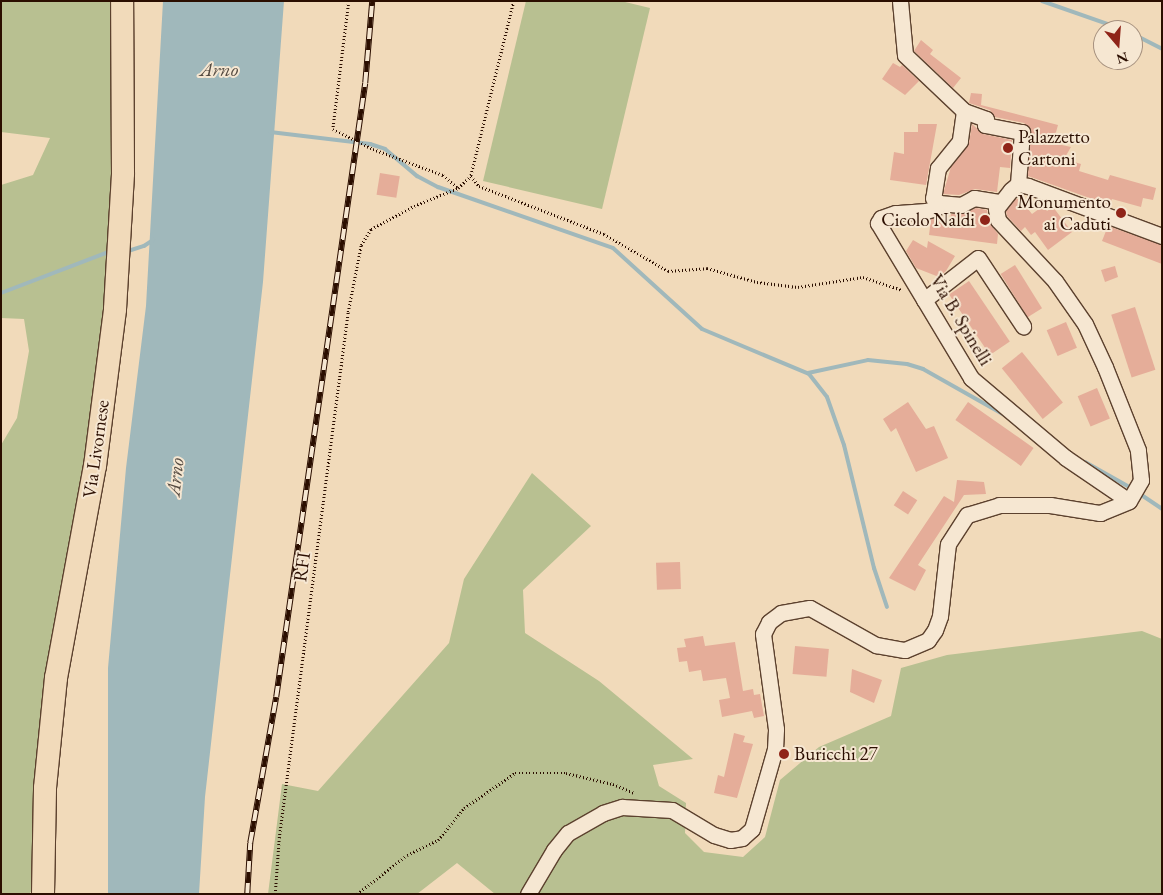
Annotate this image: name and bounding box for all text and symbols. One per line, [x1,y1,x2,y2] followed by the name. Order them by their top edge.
[1093,20,1143,70] north arrow
[1114,48,1131,69] text: N
[200,57,238,81] water label: Arno
[1018,126,1090,170] place label: Palazzetto Cartoni
[1002,142,1014,154] marker: Palazzetto Cartoni
[1017,191,1111,235] place label: Monumento ai Caduti
[1115,207,1127,219] marker: Monumento ai Caduti
[881,209,975,231] place label: Cicolo Naldi
[979,214,991,226] marker: Cicolo Naldi
[925,270,997,370] street label: Via B. Spinelli
[78,399,114,499] street label: Via Livornese
[161,457,189,497] water label: Arno
[289,551,315,583] street label: RFI
[794,743,878,765] place label: Buricchi 27
[778,748,790,760] marker: Buricchi 27

